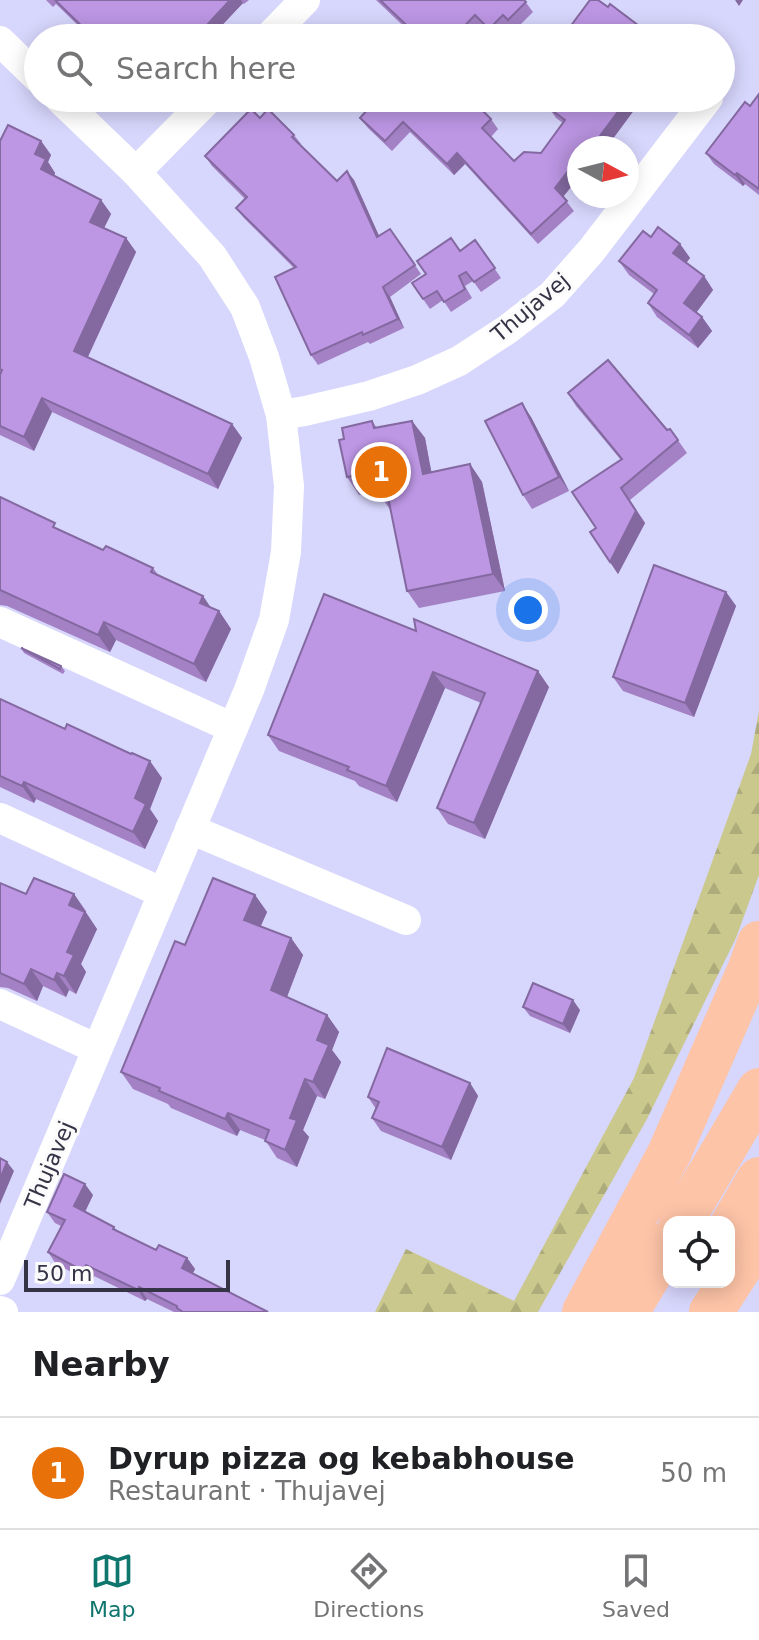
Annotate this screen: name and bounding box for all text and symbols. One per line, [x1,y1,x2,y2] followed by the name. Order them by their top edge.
[24,24,735,112] search box
[52,46,96,90] icon: search
[116,51,296,86] text: Search here
[567,136,639,208] north arrow
[486,268,574,348] street label: Thujavej
[355,442,407,502] pin: 1
[508,590,548,630] your location
[19,1117,79,1214] street label: Thujavej
[663,1216,735,1288] map controls
[663,1216,735,1288] button: locate
[24,1256,230,1292] scale bar
[36,1261,92,1286] text: 50 m
[32,1344,170,1384] text: Nearby
[108,1441,575,1476] text: Dyrup pizza og kebabhouse
[49,1458,67,1488] text: 1
[660,1458,727,1488] text: 50 m
[108,1476,386,1506] text: Restaurant · Thujavej
[89,1549,135,1622] tab: Map
[313,1549,424,1622] tab: Directions
[602,1549,670,1622] tab: Saved

